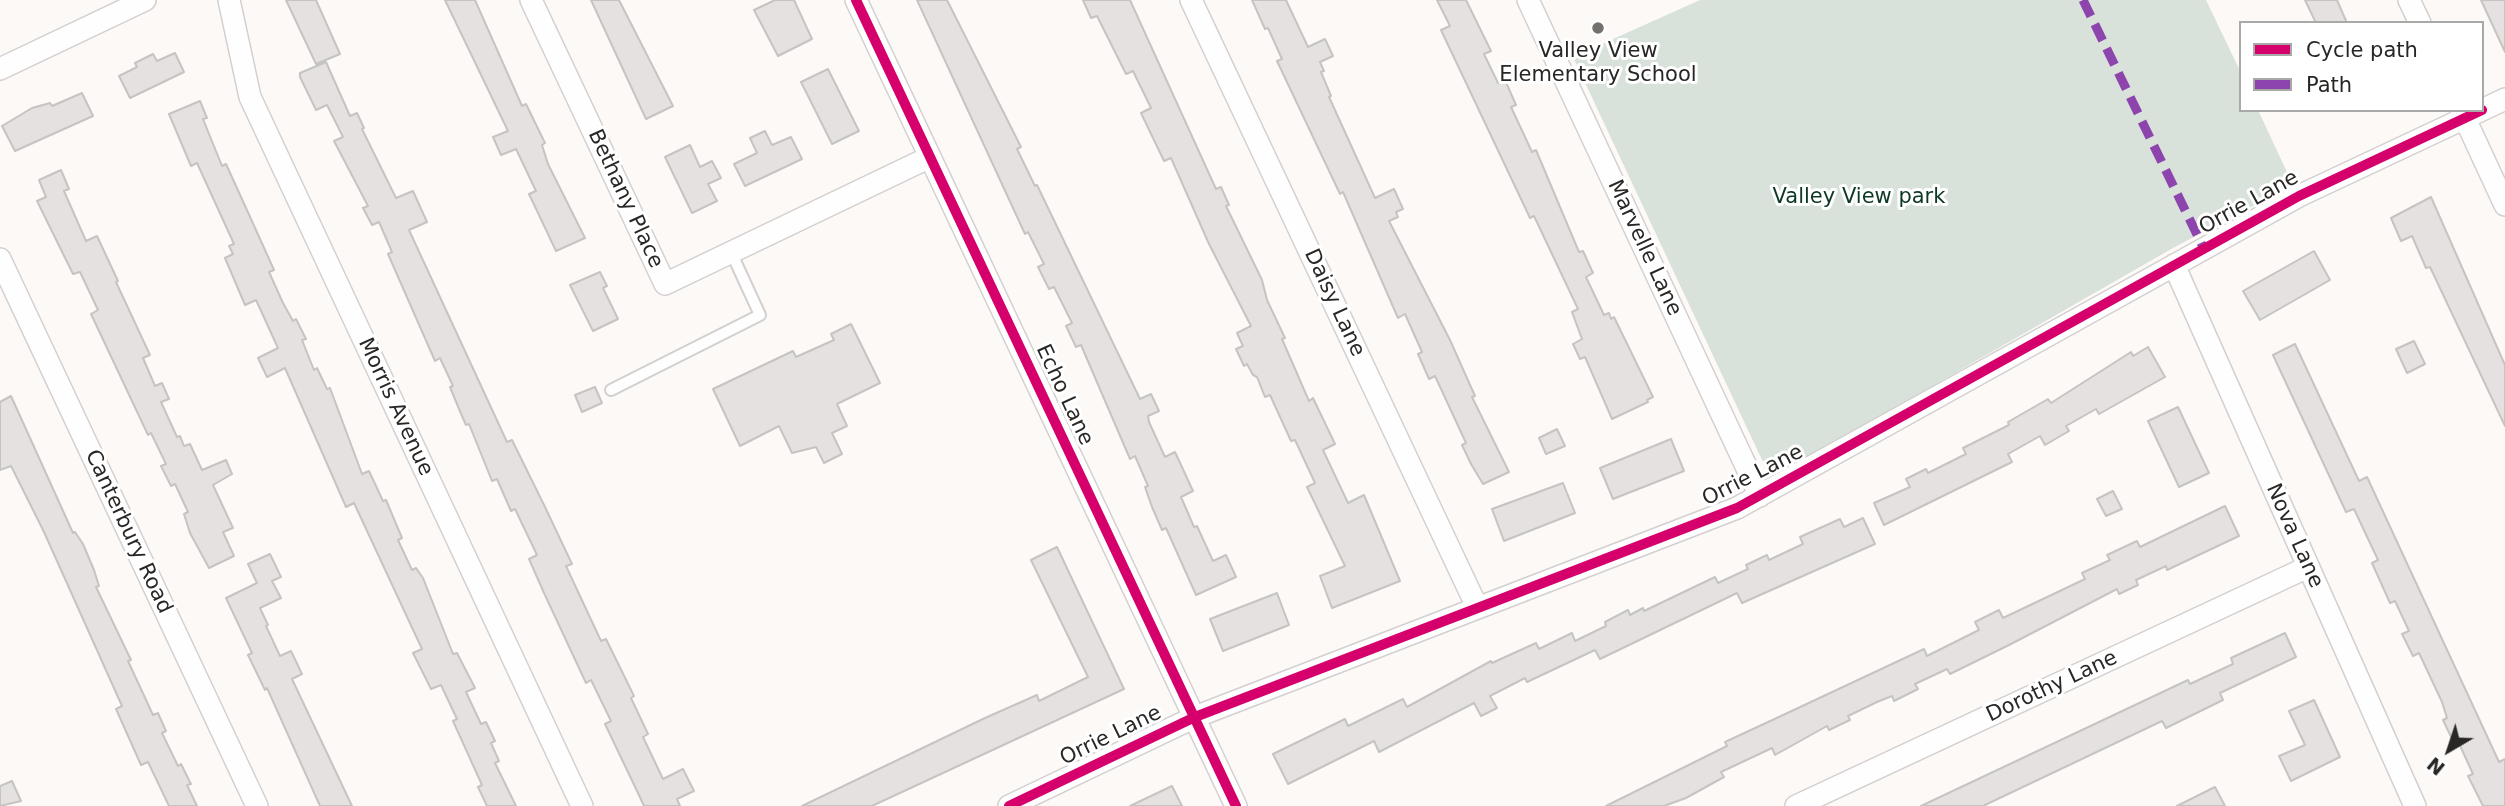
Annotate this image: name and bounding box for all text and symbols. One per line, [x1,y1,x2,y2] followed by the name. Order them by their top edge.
[1590,20,1606,36] marker: Valley View Elementary School
[2239,21,2484,112] legend
[2306,38,2418,62] text: Cycle path
[1499,39,1697,89] place label: Valley View Elementary School
[2306,73,2352,97] text: Path
[582,126,668,272] street label: Bethany Place
[2195,165,2303,241] street label: Orrie Lane
[1602,176,1686,320] street label: Marvelle Lane
[1773,185,1945,211] park label: Valley View park
[1298,245,1370,361] street label: Daisy Lane
[352,334,438,480] street label: Morris Avenue
[1030,341,1098,449] street label: Echo Lane
[1698,440,1808,512] street label: Orrie Lane
[79,446,177,618] street label: Canterbury Road
[2260,480,2328,592] street label: Nova Lane
[1983,646,2121,728] street label: Dorothy Lane
[1056,701,1166,771] street label: Orrie Lane
[2414,715,2484,785] north arrow
[2423,753,2449,780] text: N

